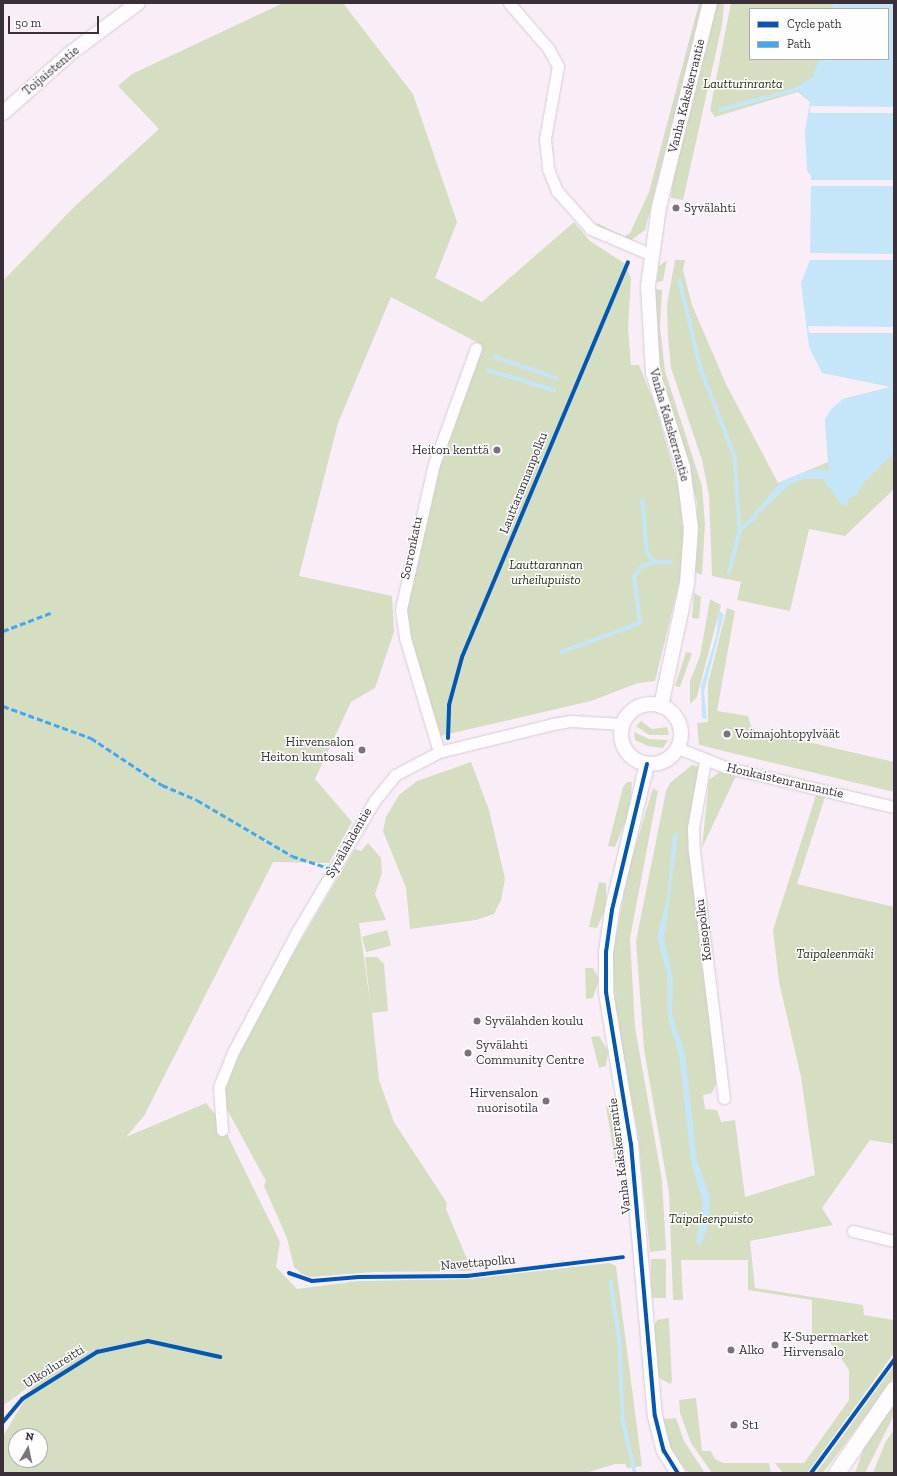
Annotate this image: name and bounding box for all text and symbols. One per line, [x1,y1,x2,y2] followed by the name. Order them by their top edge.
[10,8,101,34] scale bar
[749,8,889,60] legend
[15,16,41,30] text: 50 m
[787,17,841,31] text: Cycle path
[665,37,709,155] street label: Vanha Kakskerrantie
[787,37,811,51] text: Path
[19,43,83,99] street label: Toijaistentie
[703,76,783,92] park label: Lautturinranta
[684,200,736,216] place label: Syvälahti
[671,203,681,213] marker: Syvälahti
[645,367,693,483] street label: Vanha Kakskerrantie
[496,430,552,536] street label: Lauttarannanpolku
[412,442,489,458] place label: Heiton kenttä
[492,445,502,455] marker: Heiton kenttä
[398,515,426,581] street label: Sorronkatu
[509,558,583,589] park label: Lauttarannan urheilupuisto
[735,726,840,742] place label: Voimajohtopylväät
[722,729,732,739] marker: Voimajohtopylväät
[261,735,354,766] place label: Hirvensalon Heiton kuntosali
[357,745,367,755] marker: Hirvensalon Heiton kuntosali
[725,760,845,802] street label: Honkaistenrannantie
[323,805,375,881] street label: Syvälahdentie
[692,898,716,962] street label: Koisopolku
[796,946,874,962] park label: Taipaleenmäki
[485,1013,583,1029] place label: Syvälahden koulu
[472,1016,482,1026] marker: Syvälahden koulu
[476,1038,585,1069] place label: Syvälahti Community Centre
[463,1048,473,1058] marker: Syvälahti Community Centre
[470,1086,538,1117] place label: Hirvensalon nuorisotila
[541,1096,551,1106] marker: Hirvensalon nuorisotila
[605,1097,635,1215] street label: Vanha Kakskerrantie
[669,1211,753,1227] park label: Taipaleenpuisto
[440,1252,516,1274] street label: Navettapolku
[783,1330,869,1361] place label: K-Supermarket Hirvensalo
[770,1340,780,1350] marker: K-Supermarket Hirvensalo
[21,1342,87,1392] street label: Ulkoilureitti
[739,1342,764,1358] place label: Alko
[726,1345,736,1355] marker: Alko
[742,1417,759,1433] place label: St1
[729,1420,739,1430] marker: St1
[8,1428,48,1468] north arrow
[25,1430,35,1444] text: N

